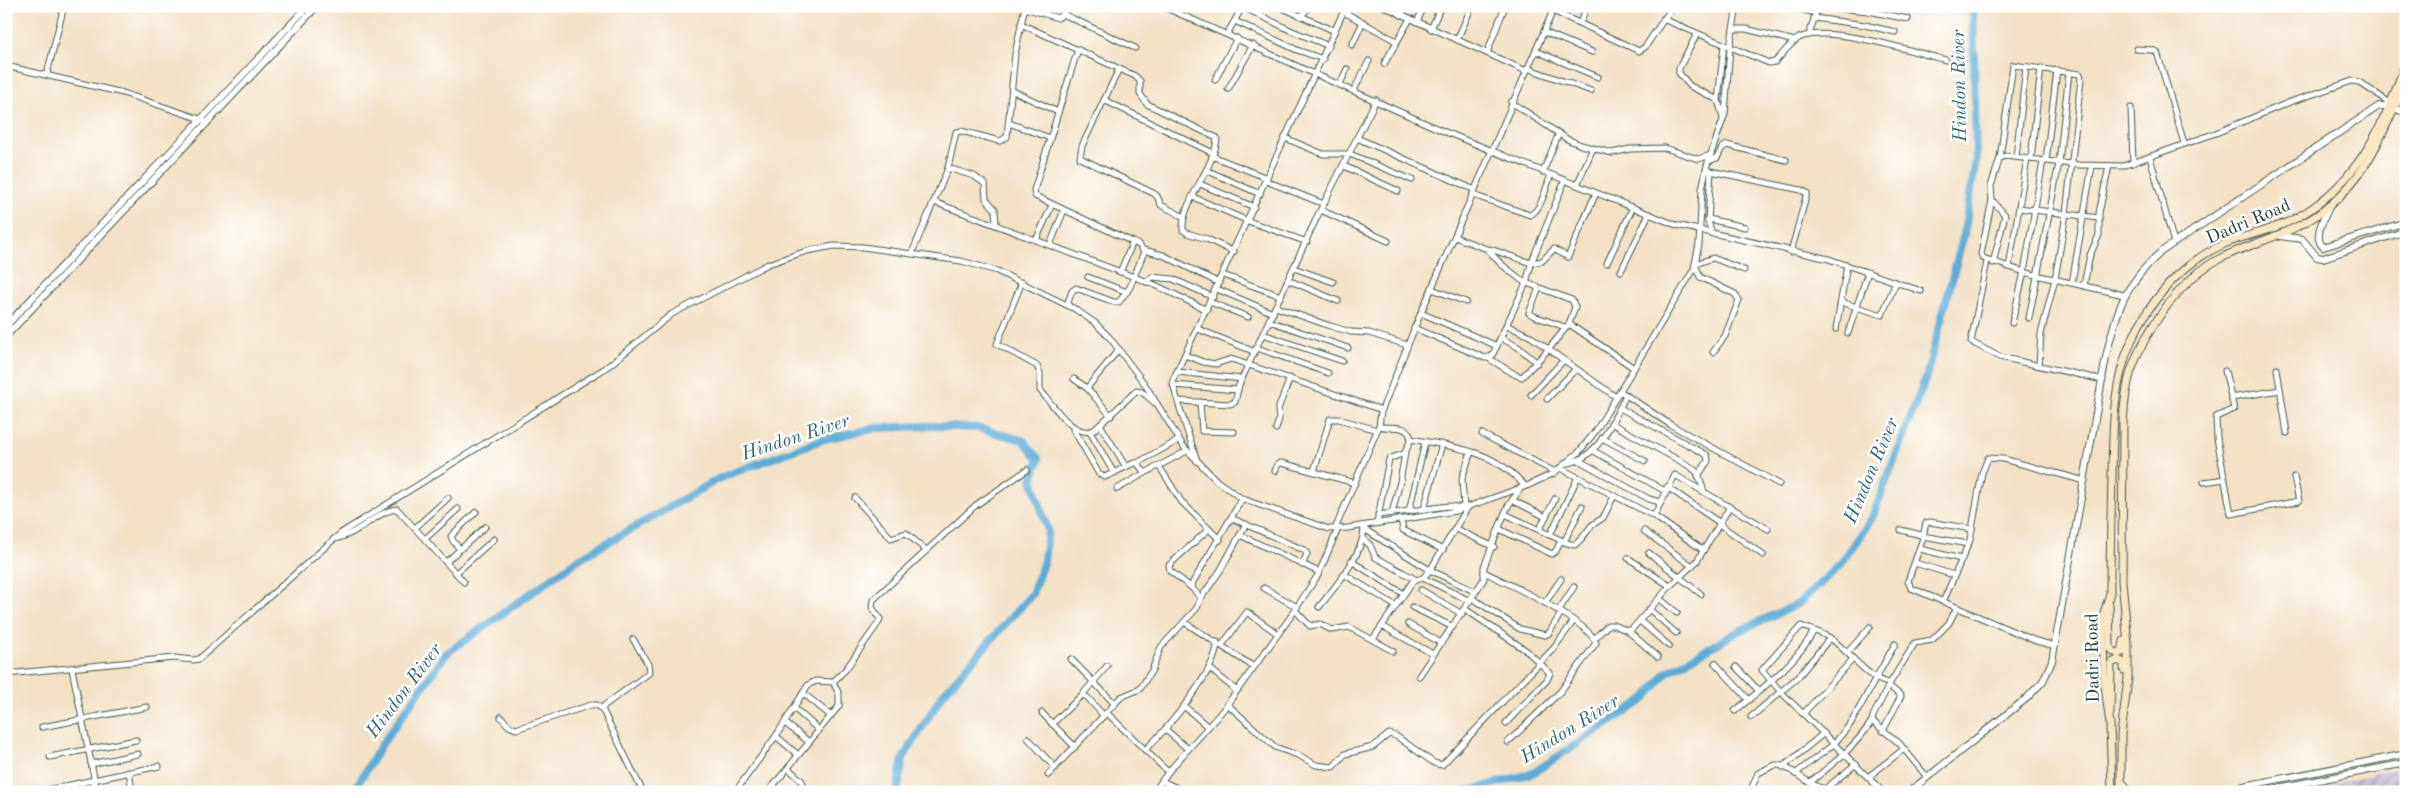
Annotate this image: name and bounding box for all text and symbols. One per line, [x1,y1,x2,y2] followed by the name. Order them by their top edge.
[1950,29,1971,143] water label: Hindon River
[2204,196,2293,248] street label: Dadri Road
[738,412,853,465] water label: Hindon River
[1841,415,1903,527] water label: Hindon River
[2083,613,2103,703] street label: Dadri Road
[363,640,447,743] water label: Hindon River
[1517,692,1624,768] water label: Hindon River

